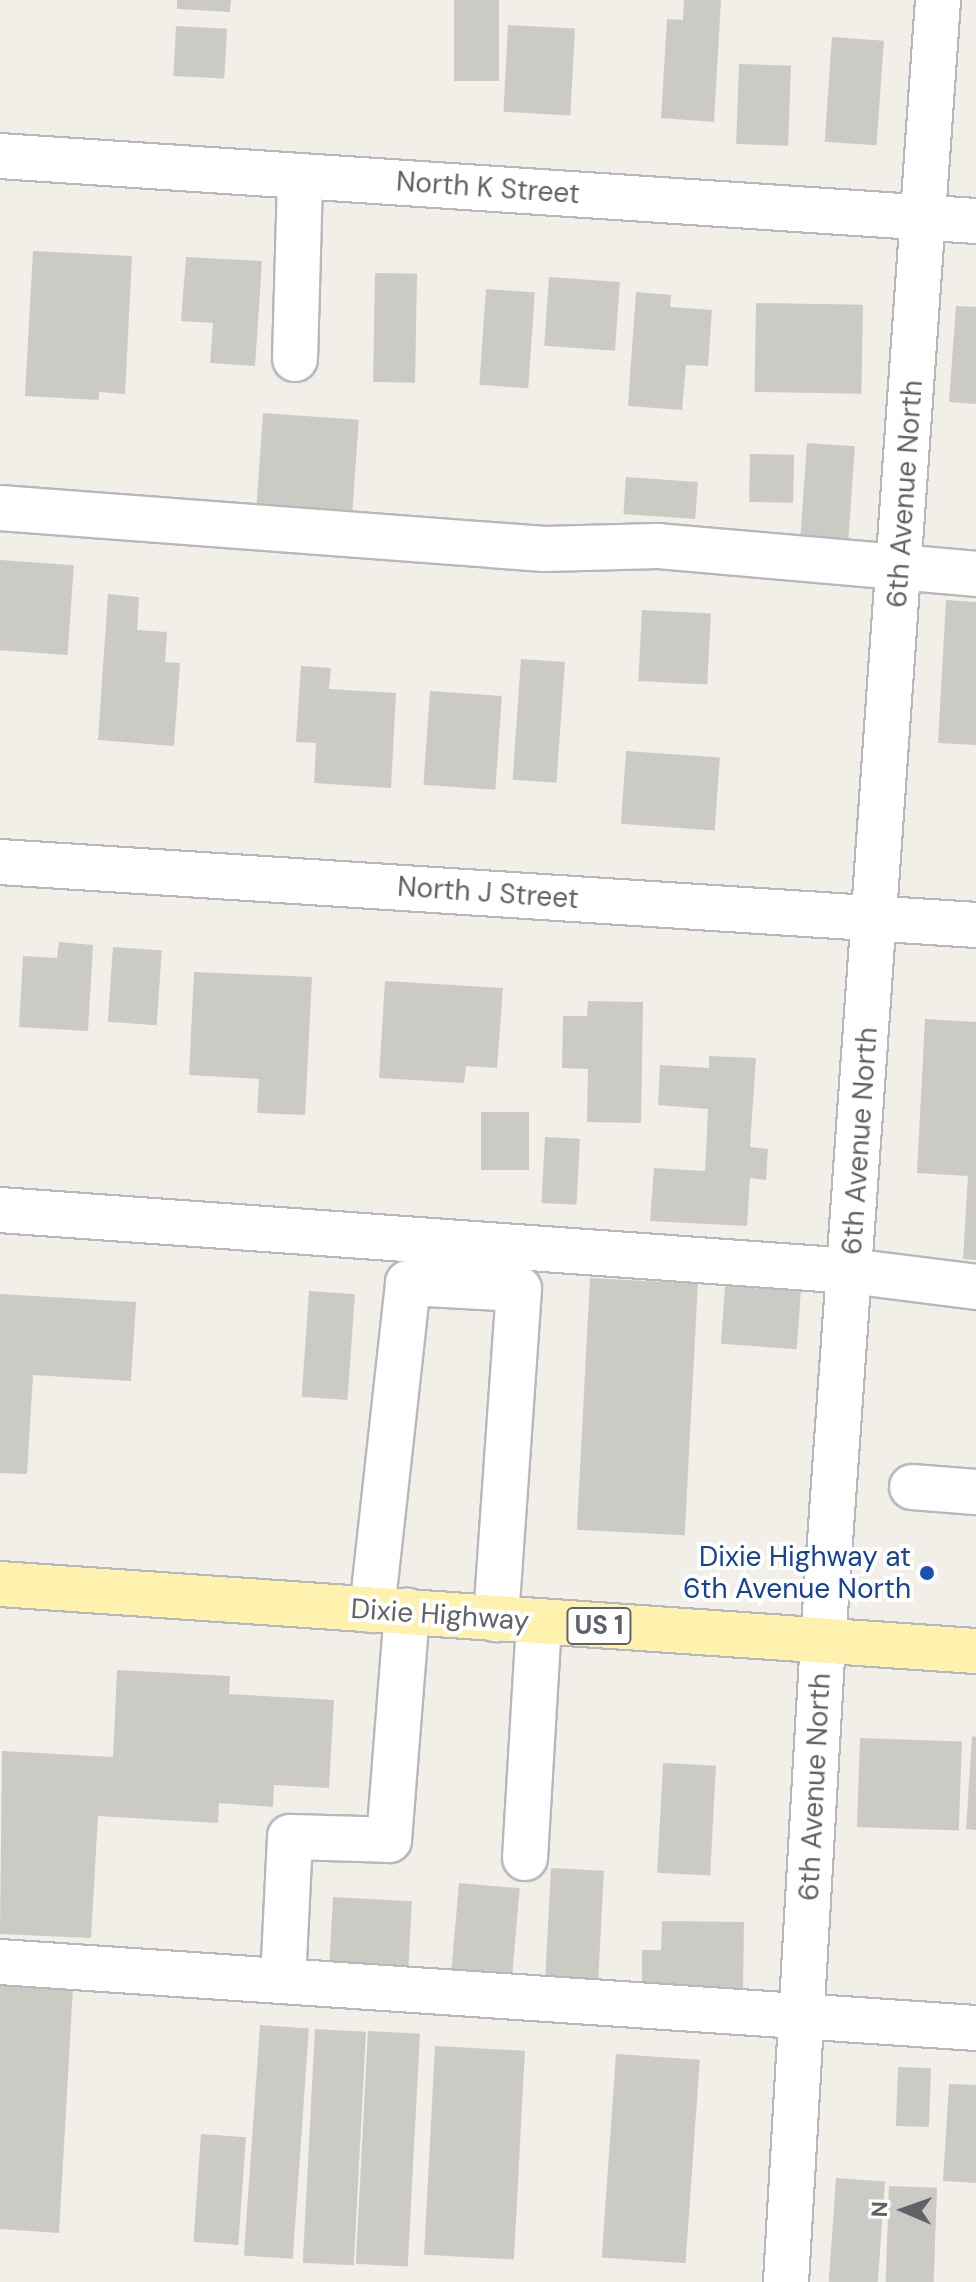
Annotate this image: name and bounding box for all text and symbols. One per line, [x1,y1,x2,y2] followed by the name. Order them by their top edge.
[395,165,581,211] street label: North K Street
[880,379,930,609] street label: 6th Avenue North
[396,870,580,916] street label: North J Street
[835,1026,885,1256] street label: 6th Avenue North
[683,1540,911,1606] place label: Dixie Highway at 6th Avenue North
[918,1564,936,1582] marker: Dixie Highway at 6th Avenue North
[350,1592,530,1638] street label: Dixie Highway
[565,1604,633,1648] road number: US 1
[792,1672,838,1902] street label: 6th Avenue North
[864,2170,944,2250] north arrow
[865,2201,894,2218] text: N

